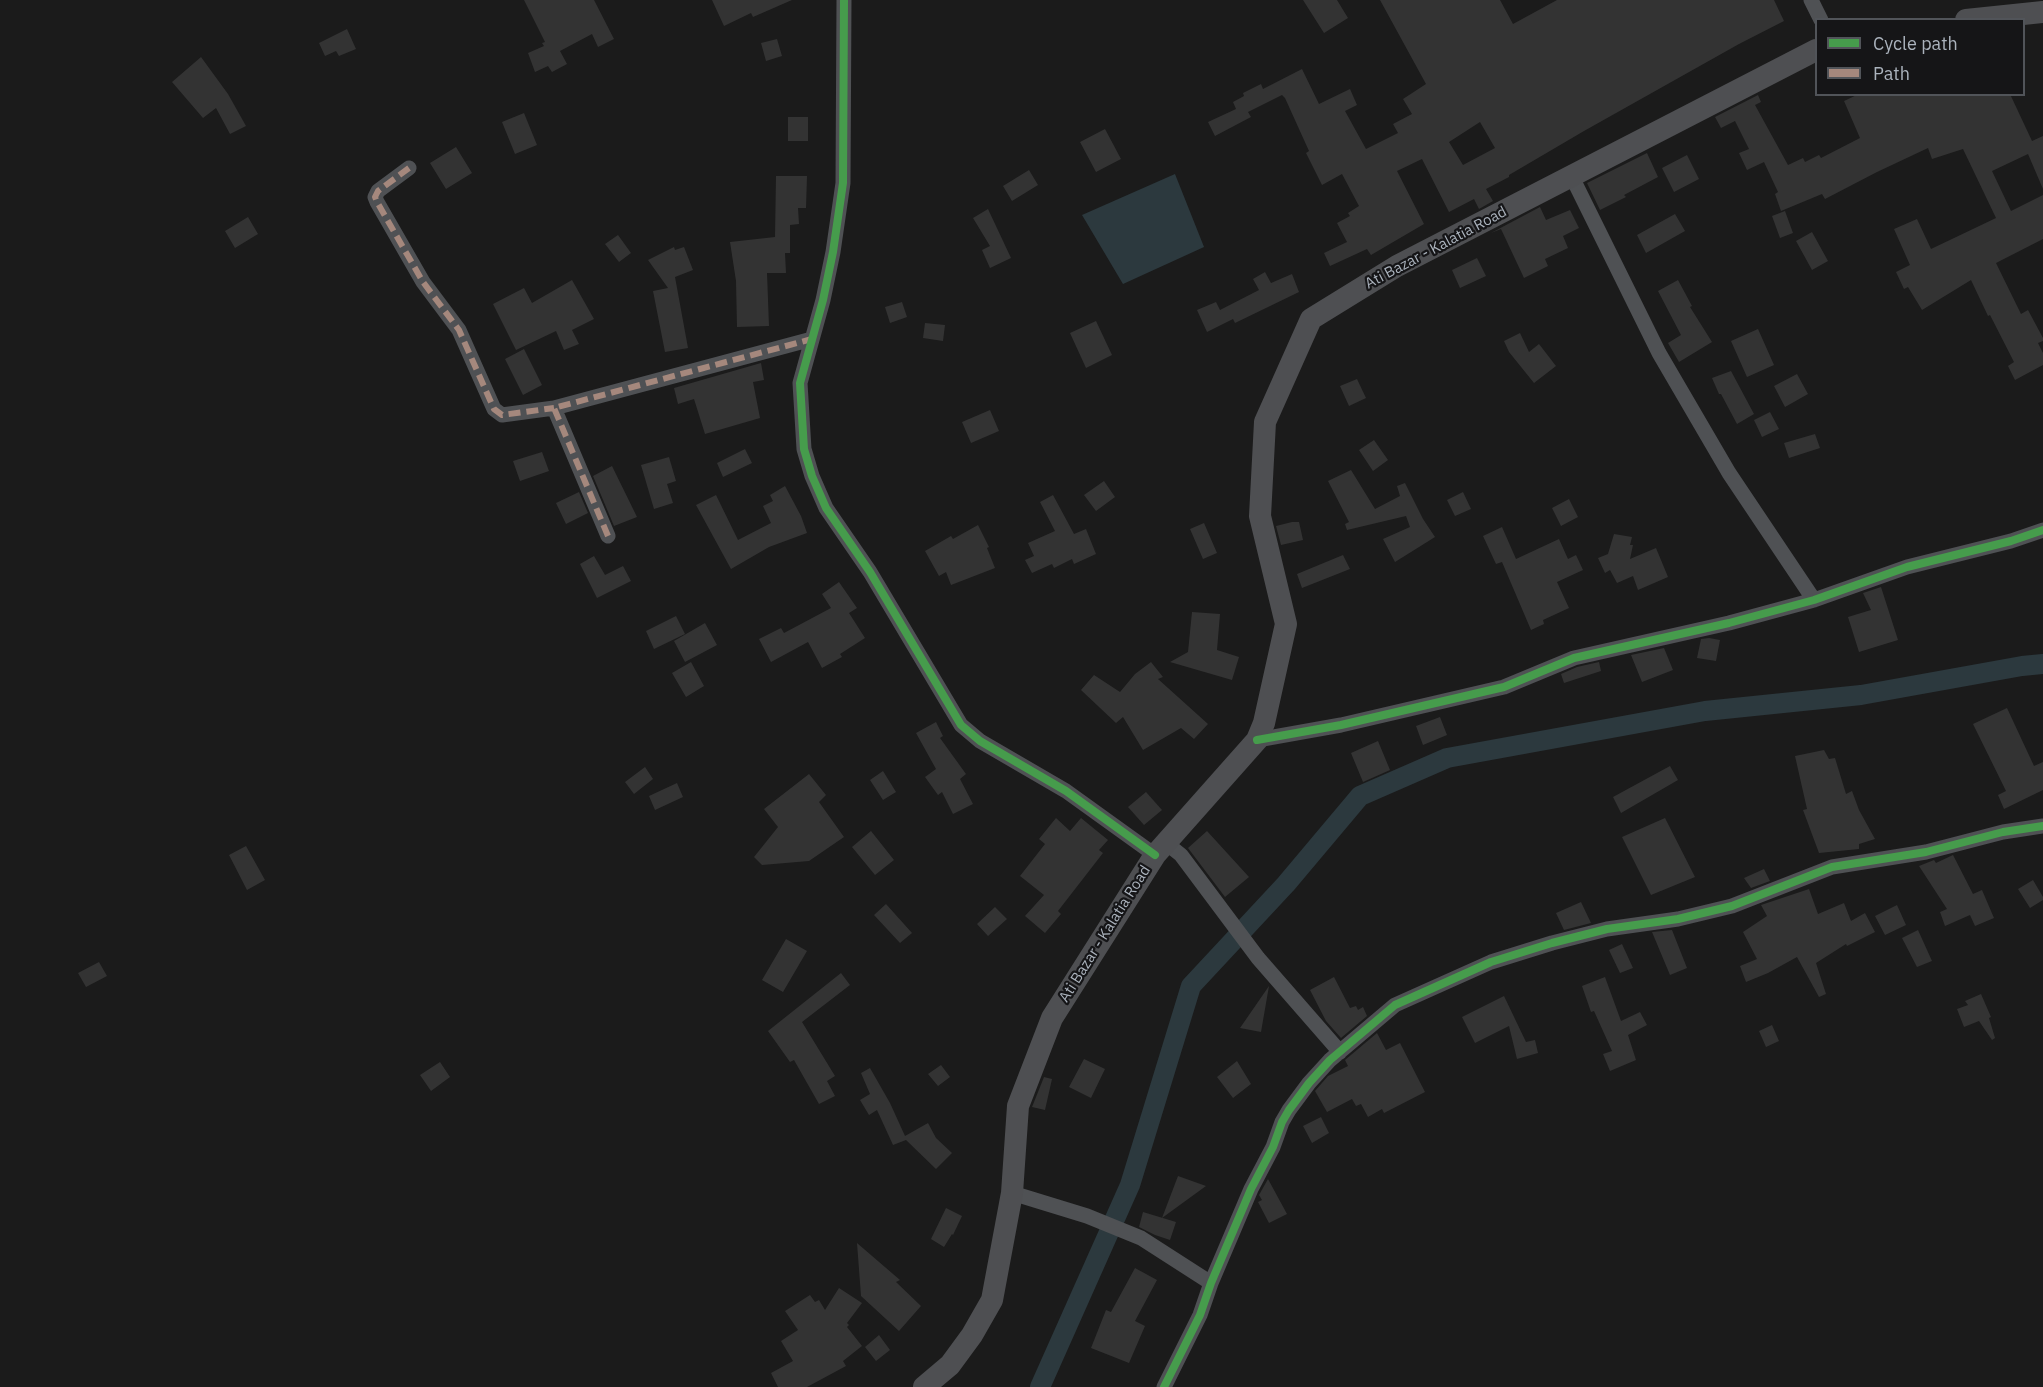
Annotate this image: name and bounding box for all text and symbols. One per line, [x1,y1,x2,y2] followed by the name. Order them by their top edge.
[1815,18,2025,96] legend
[1873,32,1958,55] text: Cycle path
[1873,62,1910,85] text: Path
[1362,203,1510,293] street label: Ati Bazar - Kalatia Road
[1056,862,1154,1006] street label: Ati Bazar - Kalatia Road

